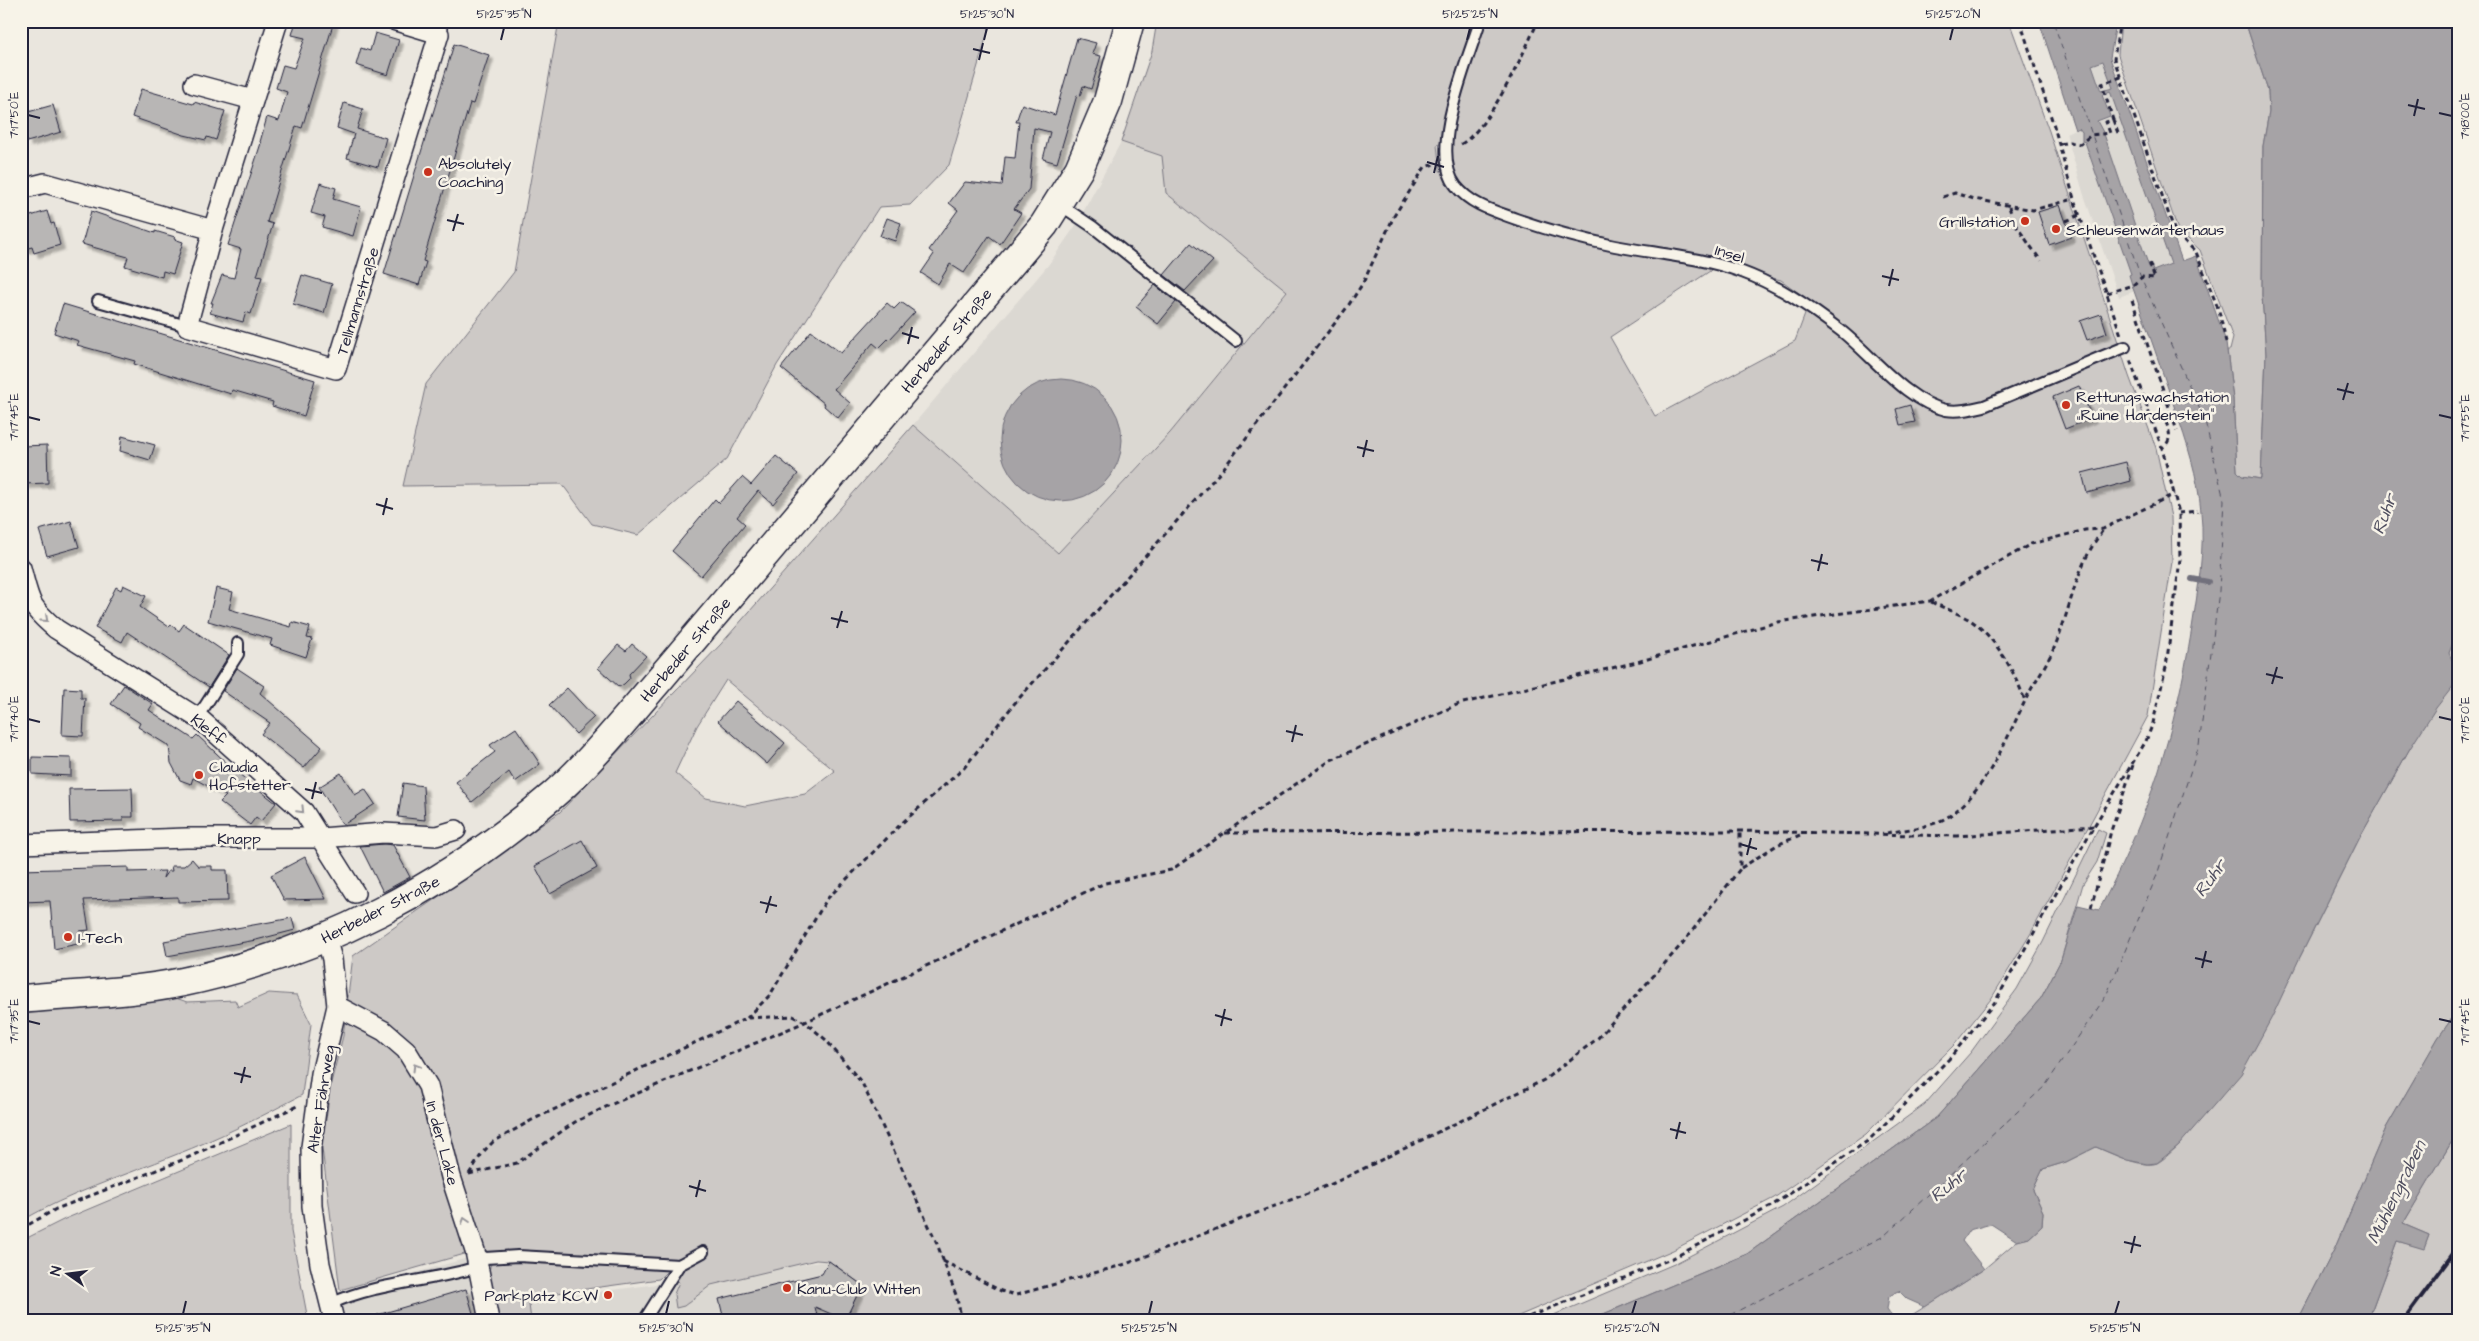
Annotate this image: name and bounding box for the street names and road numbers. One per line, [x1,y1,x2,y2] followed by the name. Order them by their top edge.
[1712,239,1747,269] street label: Insel
[331,244,385,358] street label: Tellmannstraße
[896,283,997,398] street label: Herbeder Straße
[635,592,736,707] street label: Herbeder Straße
[186,709,231,751] street label: Kleff
[217,828,261,850] street label: Knapp
[317,870,444,949] street label: Herbeder Straße
[302,1044,341,1155] street label: Alter Fährweg
[420,1099,464,1188] street label: In der Lake

